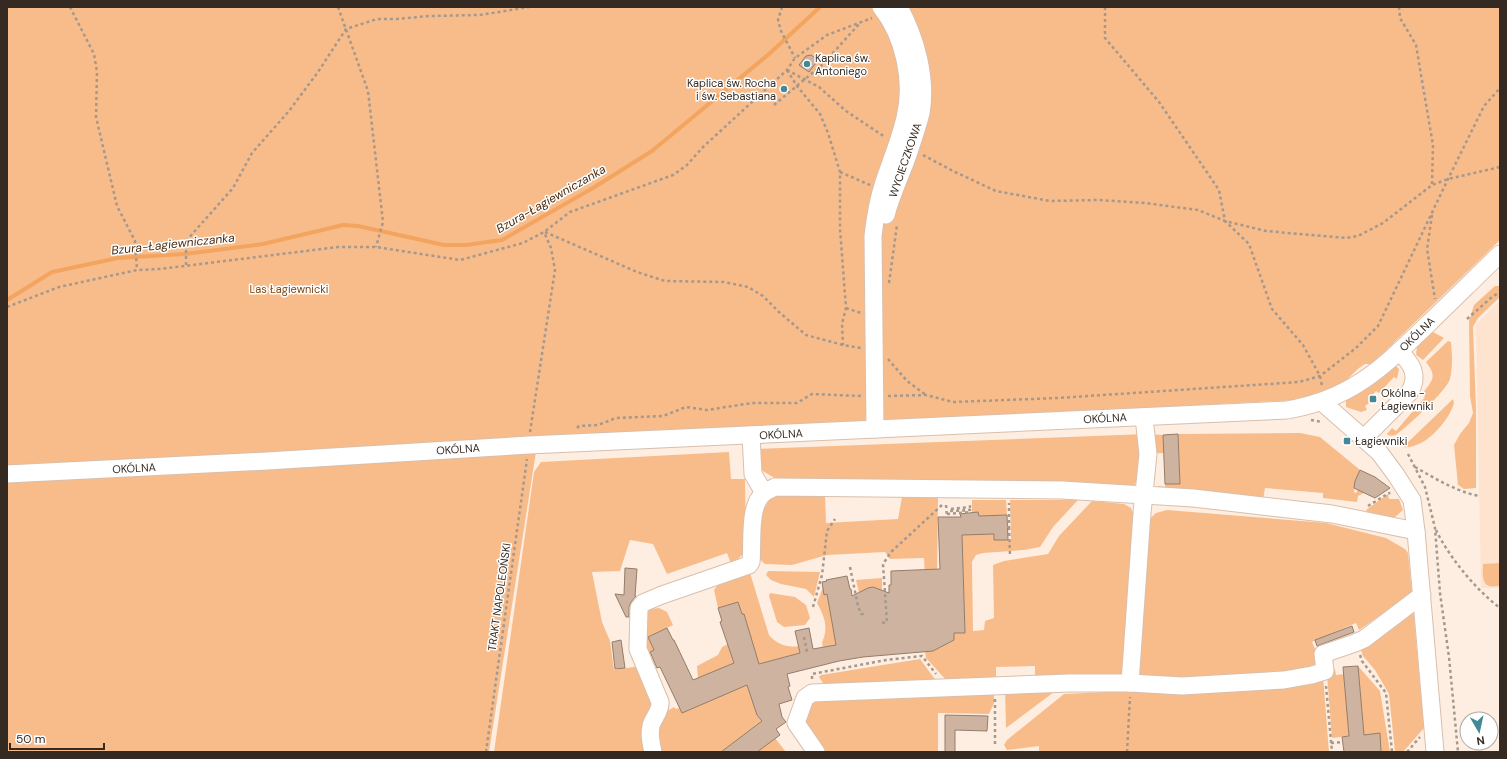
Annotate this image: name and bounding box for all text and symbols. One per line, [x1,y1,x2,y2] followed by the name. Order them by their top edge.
[815,51,870,78] place label: Kaplica św. Antoniego
[802,59,812,69] marker: Kaplica św. Antoniego
[687,76,776,103] place label: Kaplica św. Rocha i św. Sebastiana
[779,84,789,94] marker: Kaplica św. Rocha i św. Sebastiana
[886,121,924,199] street label: WYCIECZKOWA
[493,161,609,237] water label: Bzura-Łagiewniczanka
[111,230,236,258] water label: Bzura-Łagiewniczanka
[250,282,328,296] park label: Las Łagiewnicki
[1396,314,1438,354] street label: OKÓLNA
[1381,386,1433,413] place label: Okólna - Łagiewniki
[1368,394,1378,404] marker: Okólna - Łagiewniki
[1083,410,1127,426] street label: OKÓLNA
[759,426,803,442] street label: OKÓLNA
[1355,434,1407,448] place label: Łagiewniki
[1342,436,1352,446] marker: Łagiewniki
[436,440,480,458] street label: OKÓLNA
[112,460,156,476] street label: OKÓLNA
[484,542,514,652] street label: TRAKT NAPOLEOŃSKI
[1459,711,1499,751] north arrow
[10,725,104,751] scale bar
[16,731,45,747] text: 50 m
[1476,733,1486,748] text: N

